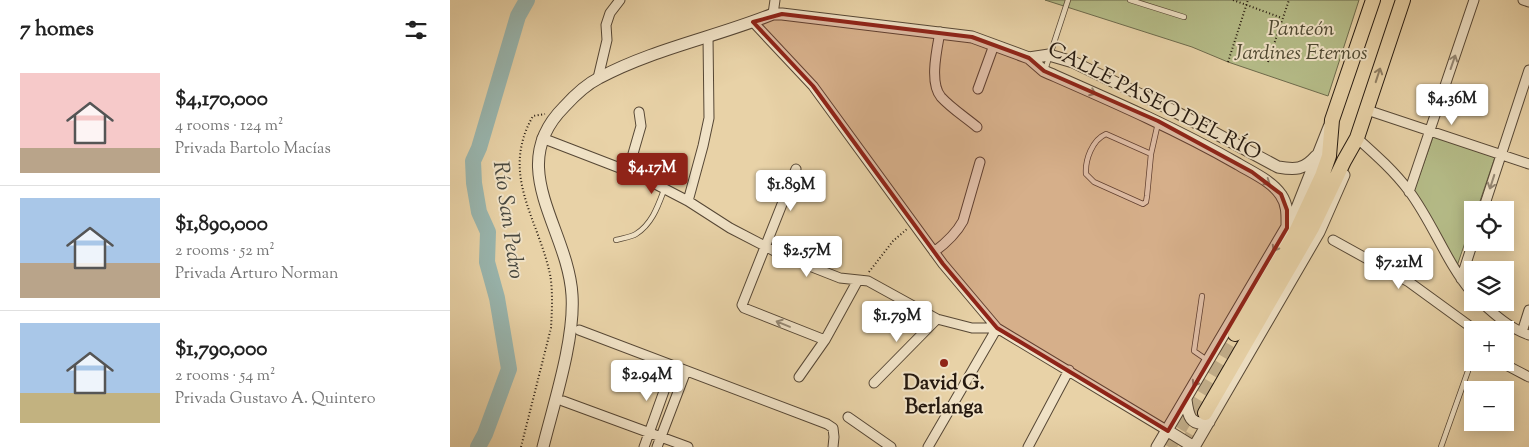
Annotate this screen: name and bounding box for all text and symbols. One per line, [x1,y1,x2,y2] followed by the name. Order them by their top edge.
[20,15,94,45] text: 7 homes
[1233,15,1368,69] park label: Panteón Jardines Eternos
[402,16,430,44] icon: filters
[1042,35,1266,169] street label: CALLE PASEO DEL RÍO
[1449,55,1458,71] one-way arrow
[1374,68,1384,84] one-way arrow
[1411,84,1493,126] pin: $4.36M
[175,85,268,115] text: $4,170,000
[1081,86,1096,96] one-way arrow
[1427,88,1477,111] text: $4.36M
[60,93,120,153] icon: home
[175,115,283,138] text: 4 rooms · 124 m²
[175,138,331,161] text: Privada Bartolo Macías
[611,152,693,195] pin: $4.17M
[628,157,676,180] text: $4.17M
[483,159,531,281] water label: Río San Pedro
[750,170,832,212] pin: $1.89M
[767,174,815,197] text: $1.89M
[1487,174,1496,190] one-way arrow
[1257,175,1271,185] one-way arrow
[1464,201,1514,431] map controls
[1464,201,1514,251] button: locate
[175,210,268,240] text: $1,890,000
[60,218,120,278] icon: home
[766,236,848,278] pin: $2.57M
[1271,237,1281,251] one-way arrow
[175,240,275,263] text: 2 rooms · 52 m²
[783,240,831,263] text: $2.57M
[1358,248,1440,290] pin: $7.21M
[1375,252,1423,275] text: $7.21M
[1464,261,1514,311] button: layers
[175,263,339,286] text: Privada Arturo Norman
[856,300,938,343] pin: $1.79M
[873,305,921,328] text: $1.79M
[776,319,792,328] one-way arrow
[1464,321,1514,371] button: +
[175,335,267,365] text: $1,790,000
[60,343,120,403] icon: home
[938,357,950,369] marker: David G. Berlanga
[606,360,688,402] pin: $2.94M
[622,364,672,387] text: $2.94M
[175,365,275,388] text: 2 rooms · 54 m²
[903,369,985,423] place label: David G. Berlanga
[1192,373,1202,387] one-way arrow
[1464,381,1514,431] button: −
[175,388,375,411] text: Privada Gustavo A. Quintero

